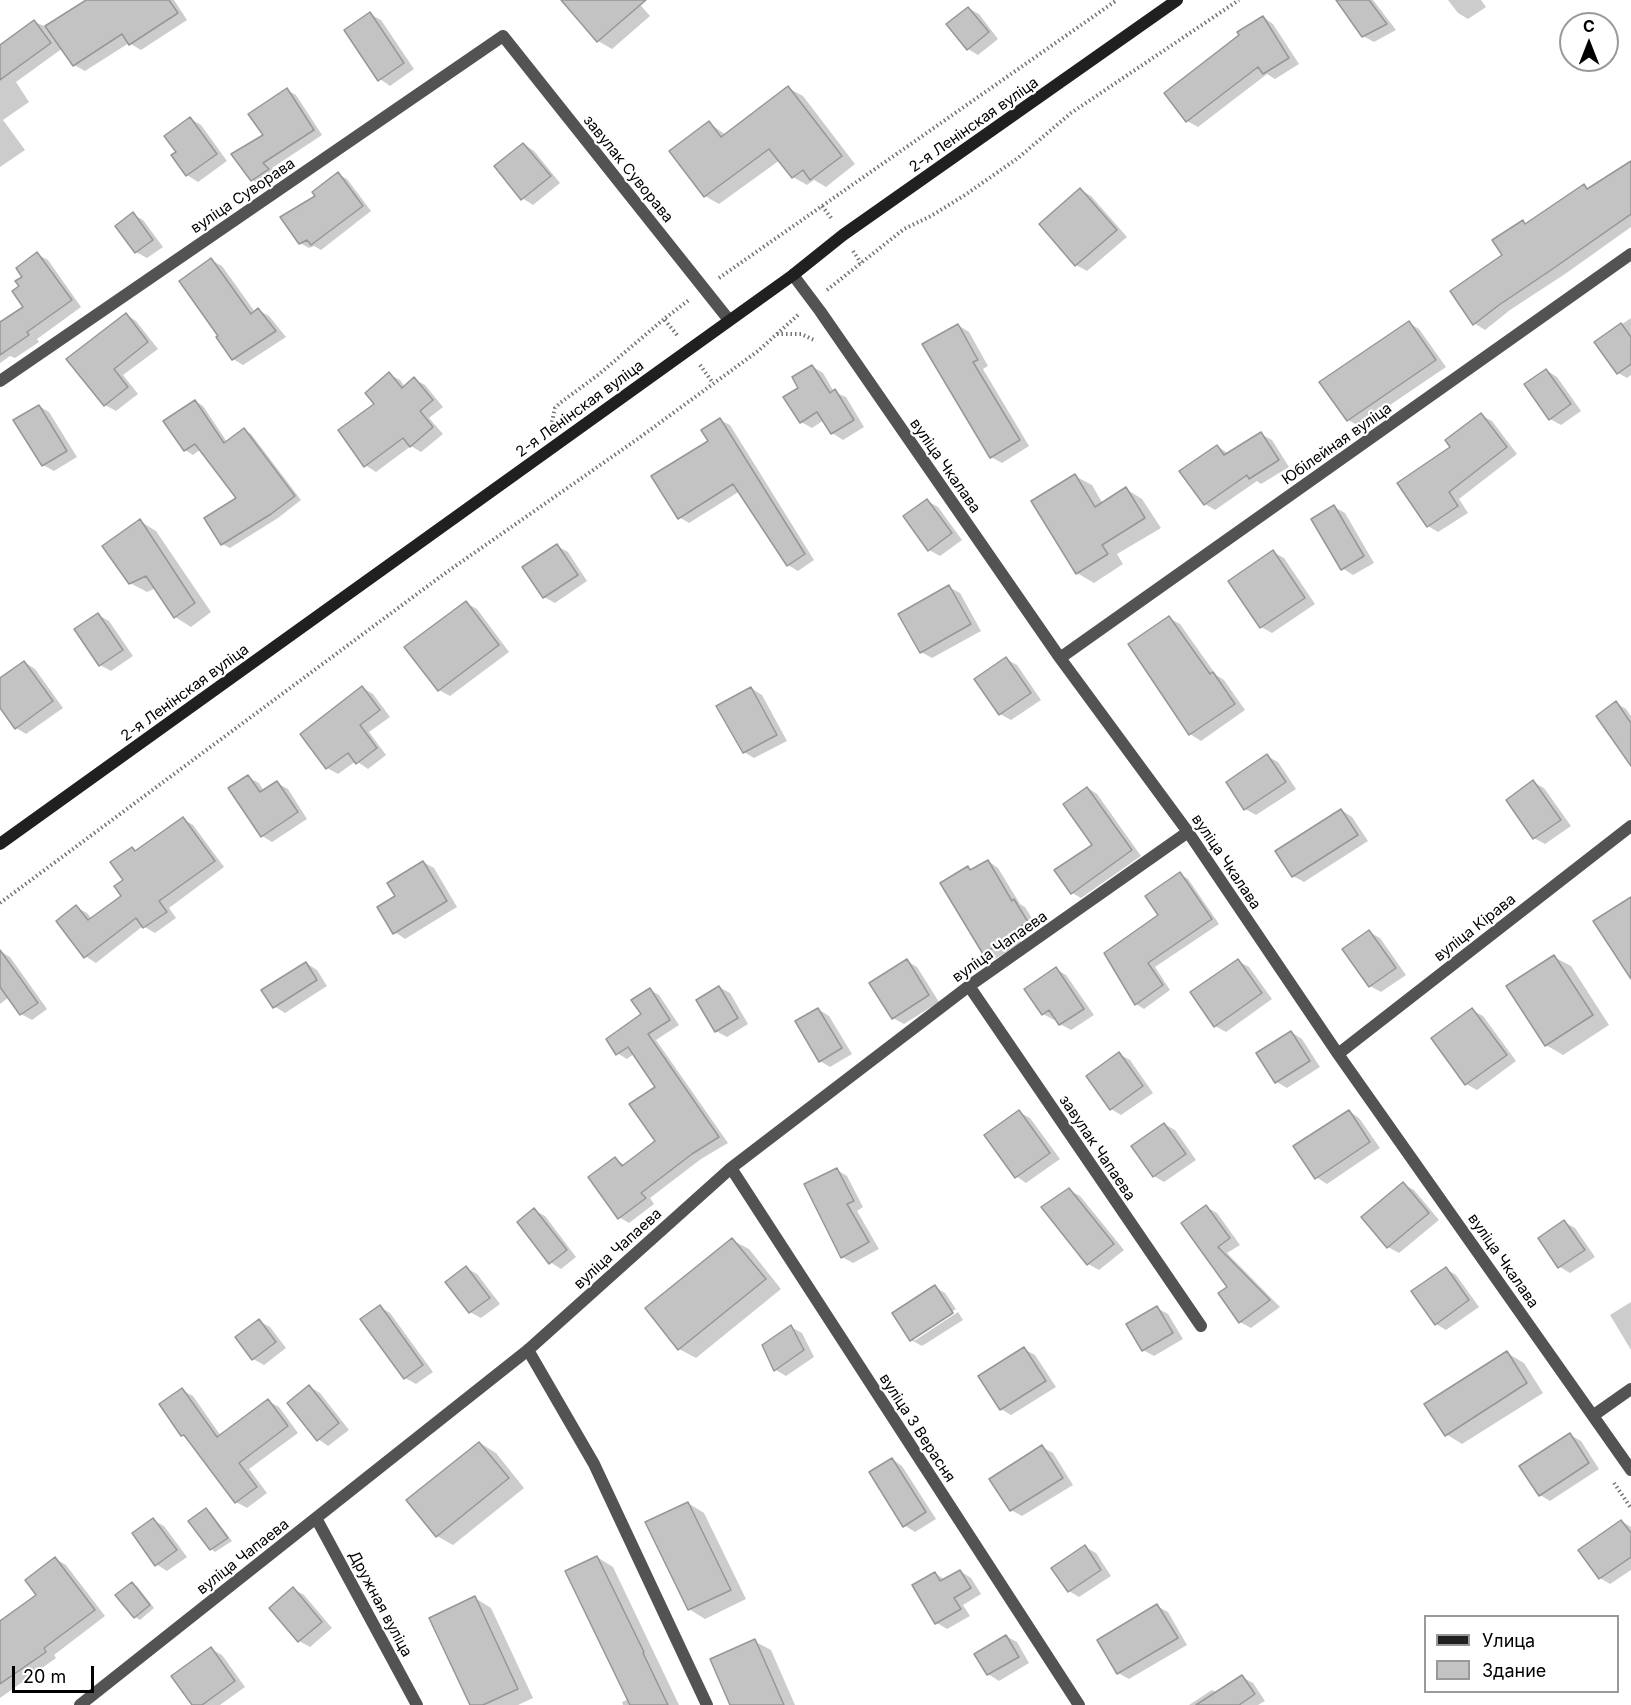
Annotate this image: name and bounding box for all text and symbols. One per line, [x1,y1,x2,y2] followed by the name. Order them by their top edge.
[1559,12,1619,72] north arrow
[1583,16,1595,36] text: С
[906,74,1042,176] street label: 2-я Ленінская вуліца
[579,112,677,226] street label: завулак Суворава
[188,155,298,237] street label: вуліца Суворава
[513,357,647,461] street label: 2-я Ленінская вуліца
[1279,399,1395,489] street label: Юбілейная вуліца
[906,415,984,517] street label: вуліца Чкалава
[118,641,252,745] street label: 2-я Ленінская вуліца
[1187,811,1265,913] street label: вуліца Чкалава
[1431,891,1519,965] street label: вуліца Кірава
[949,908,1051,986] street label: вуліца Чапаева
[1055,1092,1139,1204] street label: завулак Чапаева
[570,1205,666,1293] street label: вуліца Чапаева
[1464,1210,1542,1312] street label: вуліца Чкалава
[875,1370,959,1486] street label: вуліца 3 Верасня
[193,1515,293,1599] street label: вуліца Чапаева
[344,1548,416,1660] street label: Дружная вуліца
[1424,1615,1619,1693] legend
[1482,1630,1535,1651] text: Улица
[15,1654,98,1692] scale bar
[1482,1660,1546,1681] text: Здание
[23,1666,66,1687] text: 20 m

